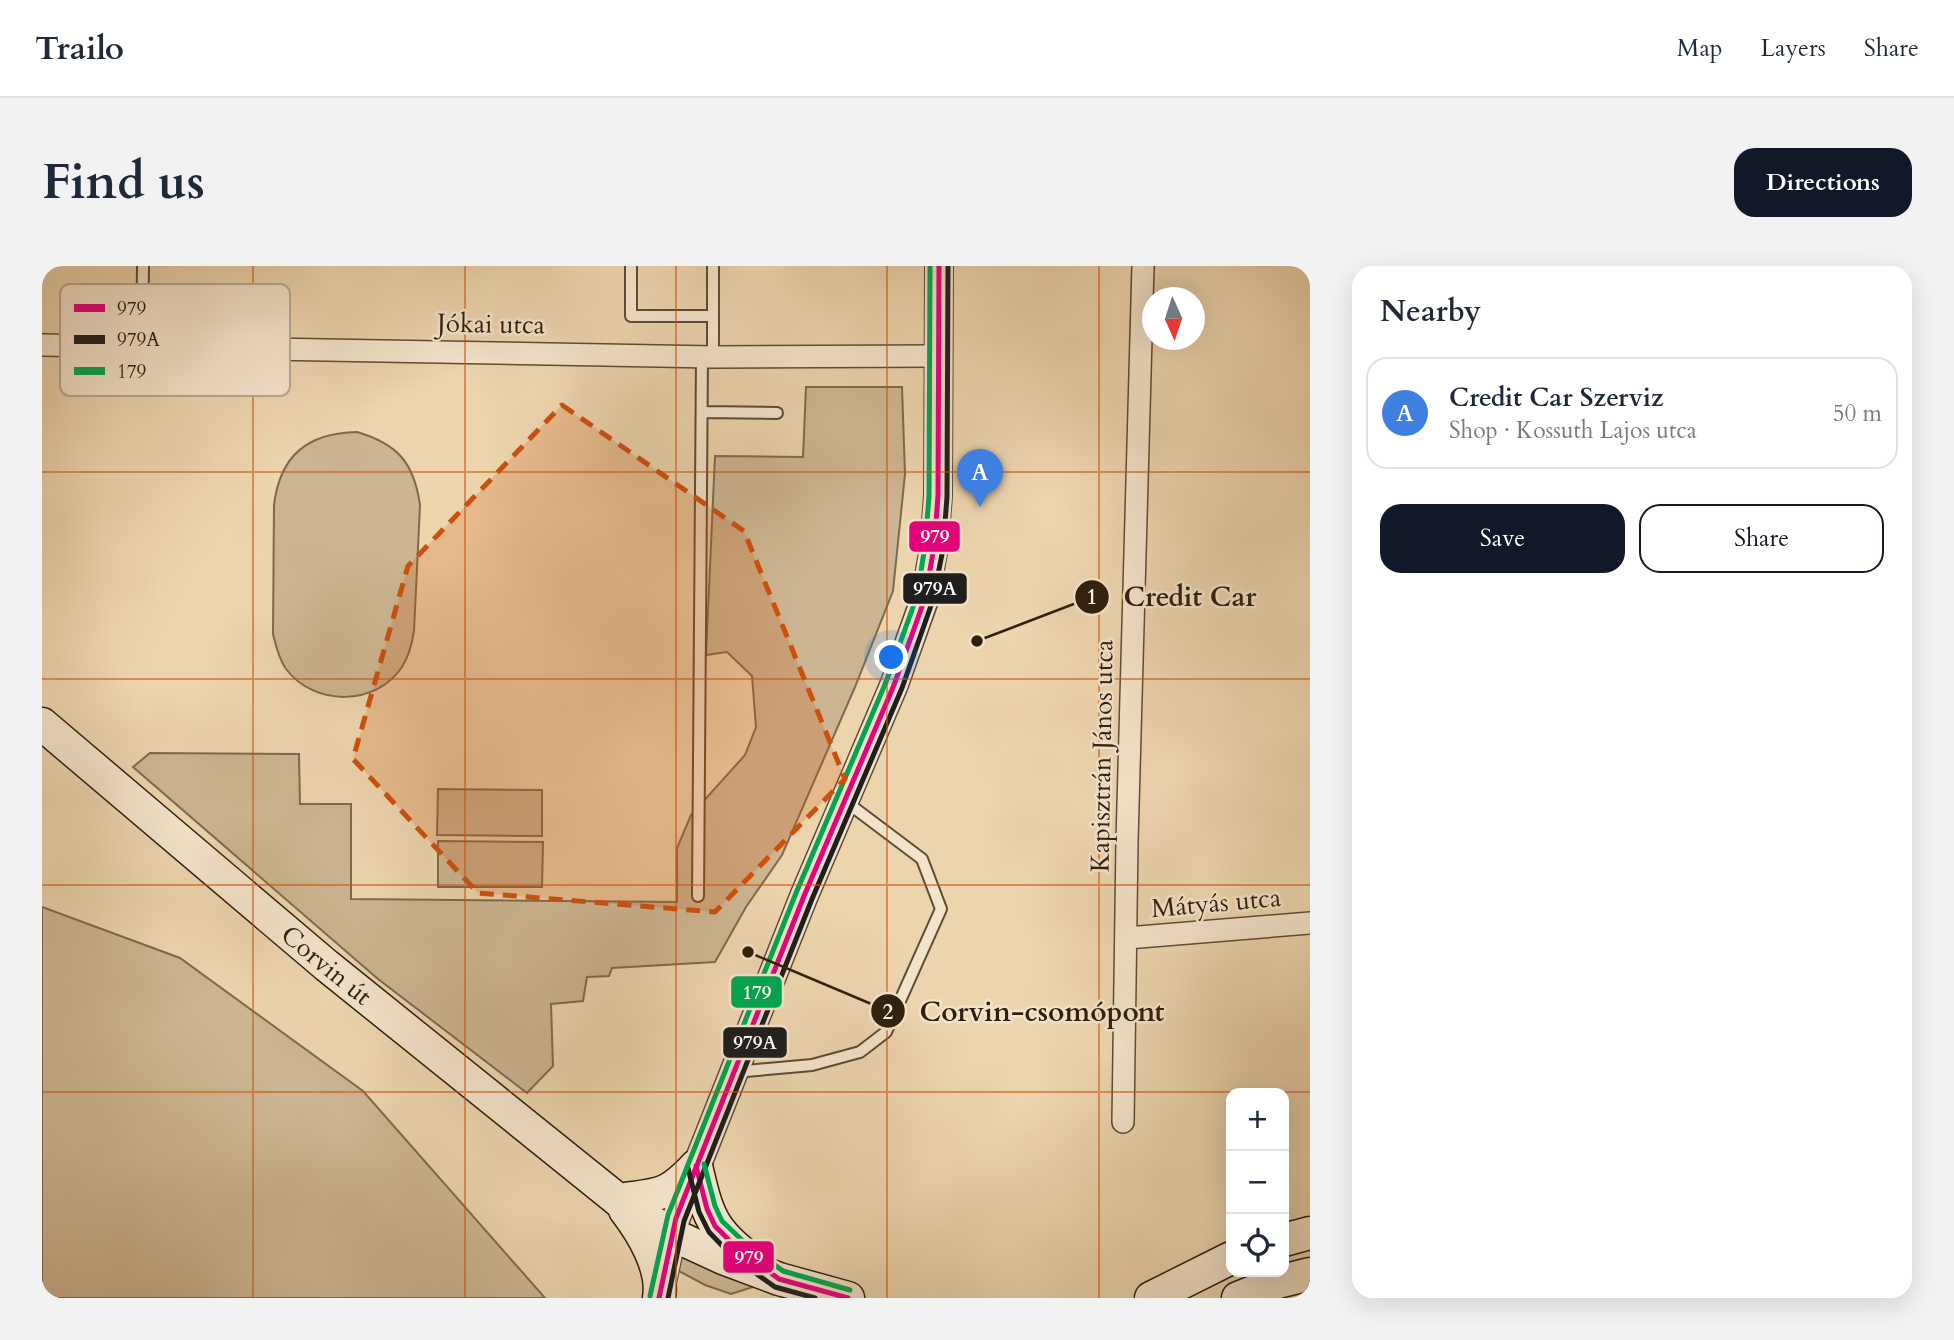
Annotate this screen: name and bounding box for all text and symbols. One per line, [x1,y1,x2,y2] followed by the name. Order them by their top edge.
[35,26,124,71] text: Trailo
[1677,32,1723,65] text: Map
[1761,32,1826,65] text: Layers
[1864,32,1919,65] text: Share
[1734,148,1912,217] button: Directions
[42,149,205,216] text: Find us
[60,284,290,396] legend
[1142,287,1205,350] north arrow
[1380,291,1481,332] text: Nearby
[117,296,146,322] text: 979
[433,305,545,342] street label: Jókai utca
[117,327,160,353] text: 979A
[117,359,146,385] text: 179
[1449,380,1664,415] text: Credit Car Szerviz
[1396,398,1414,429] text: A
[1833,398,1882,429] text: 50 m
[1449,415,1697,446] text: Shop · Kossuth Lajos utca
[957,449,1003,507] pin: A
[1380,504,1625,573] button: Save
[1639,504,1884,573] button: Share
[908,520,961,553] line badge: 979
[920,524,950,550] text: 979
[902,572,968,605] line badge: 979A
[1075,572,1271,621] callout: Credit Car
[913,576,957,602] text: 979A
[1123,578,1257,616] text: Credit Car
[1087,583,1097,612] text: 1
[1082,639,1122,873] street label: Kapisztrán János utca
[874,640,908,674] your location
[1150,880,1282,926] street label: Mátyás utca
[274,917,380,1013] street label: Corvin út
[730,975,783,1009] line badge: 179
[742,980,772,1006] text: 179
[870,987,1178,1036] callout: Corvin-csomópont
[920,993,1165,1031] text: Corvin-csomópont
[883,998,894,1027] text: 2
[722,1026,788,1059] line badge: 979A
[733,1030,777,1056] text: 979A
[1226,1088,1289,1277] map controls
[1226,1088,1289,1151] button: +
[1226,1151,1289,1214] button: −
[1226,1214,1289,1277] button: locate
[722,1240,775,1274] line badge: 979
[734,1245,764,1271] text: 979

